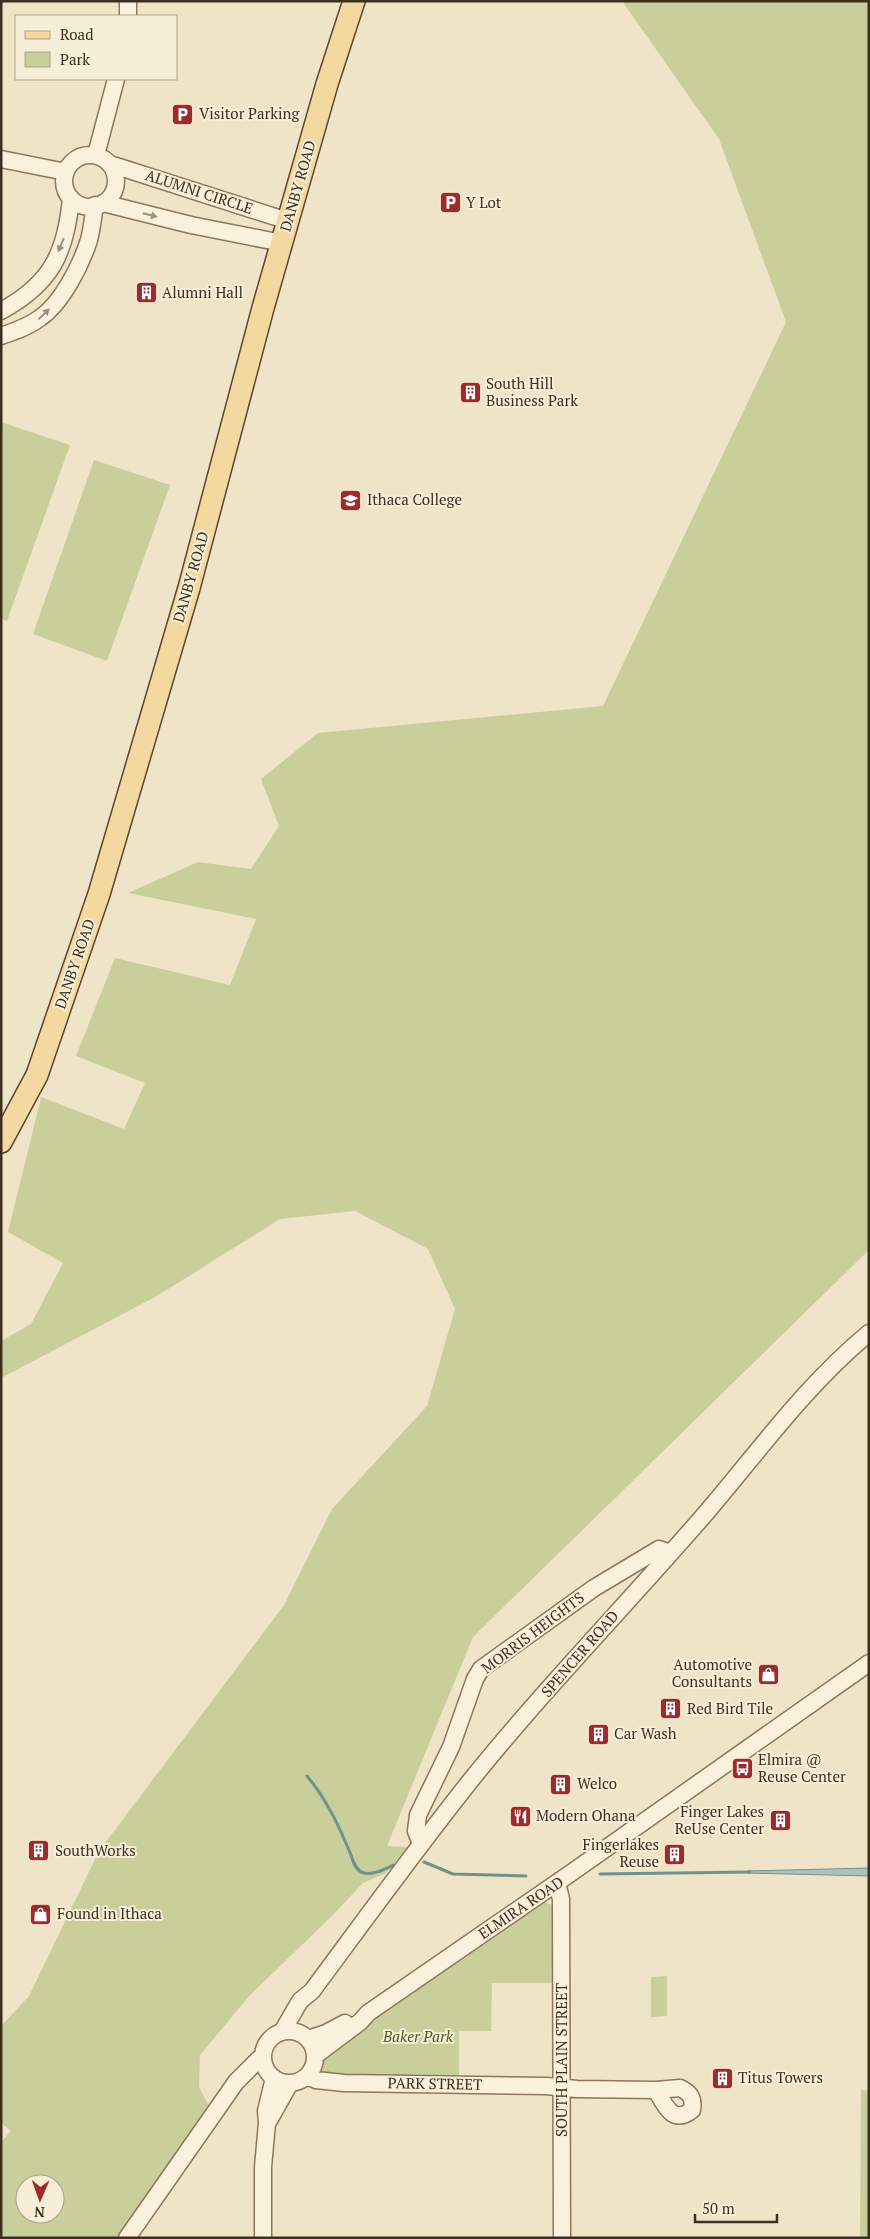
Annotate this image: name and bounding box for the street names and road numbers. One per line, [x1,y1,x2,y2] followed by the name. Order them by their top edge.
[274,138,320,234] street label: DANBY ROAD
[143,164,256,218] street label: ALUMNI CIRCLE
[167,529,213,625] street label: DANBY ROAD
[49,916,99,1011] street label: DANBY ROAD
[477,1587,588,1677] street label: MORRIS HEIGHTS
[536,1606,622,1701] street label: SPENCER ROAD
[474,1871,567,1943] street label: ELMIRA ROAD
[551,1983,571,2137] street label: SOUTH PLAIN STREET
[388,2072,482,2094] street label: PARK STREET

